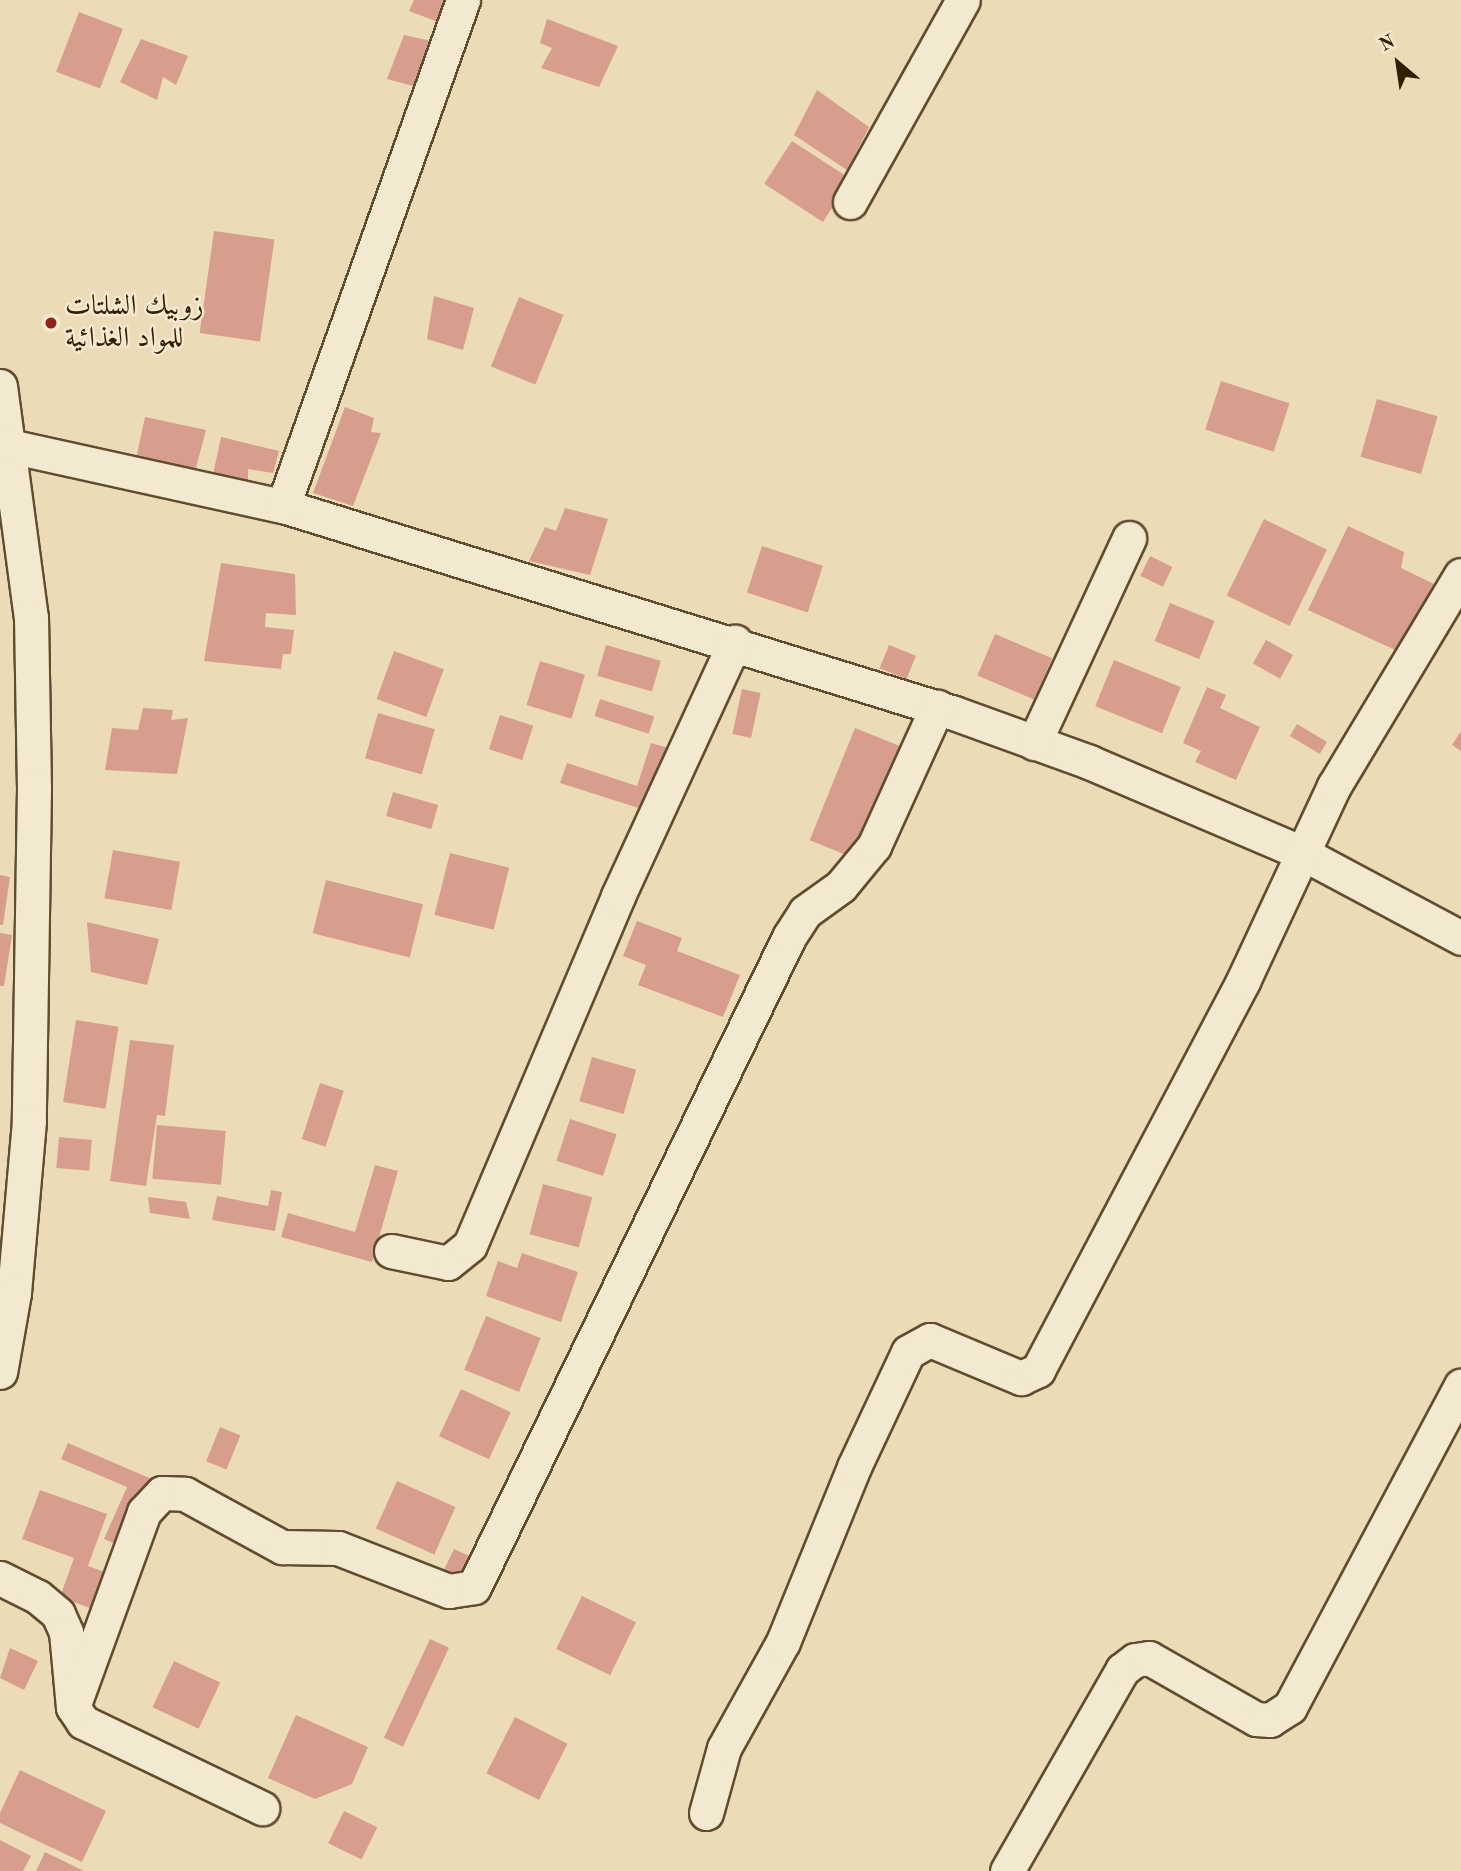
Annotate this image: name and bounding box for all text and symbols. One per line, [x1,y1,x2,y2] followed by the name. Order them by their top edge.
[1363,28,1433,98] north arrow
[1377,32,1399,56] text: N
[65,290,204,356] place label: زوبيك الشلتات للمواد الغذائية
[43,315,59,331] marker: زوبيك الشلتات للمواد الغذائية

